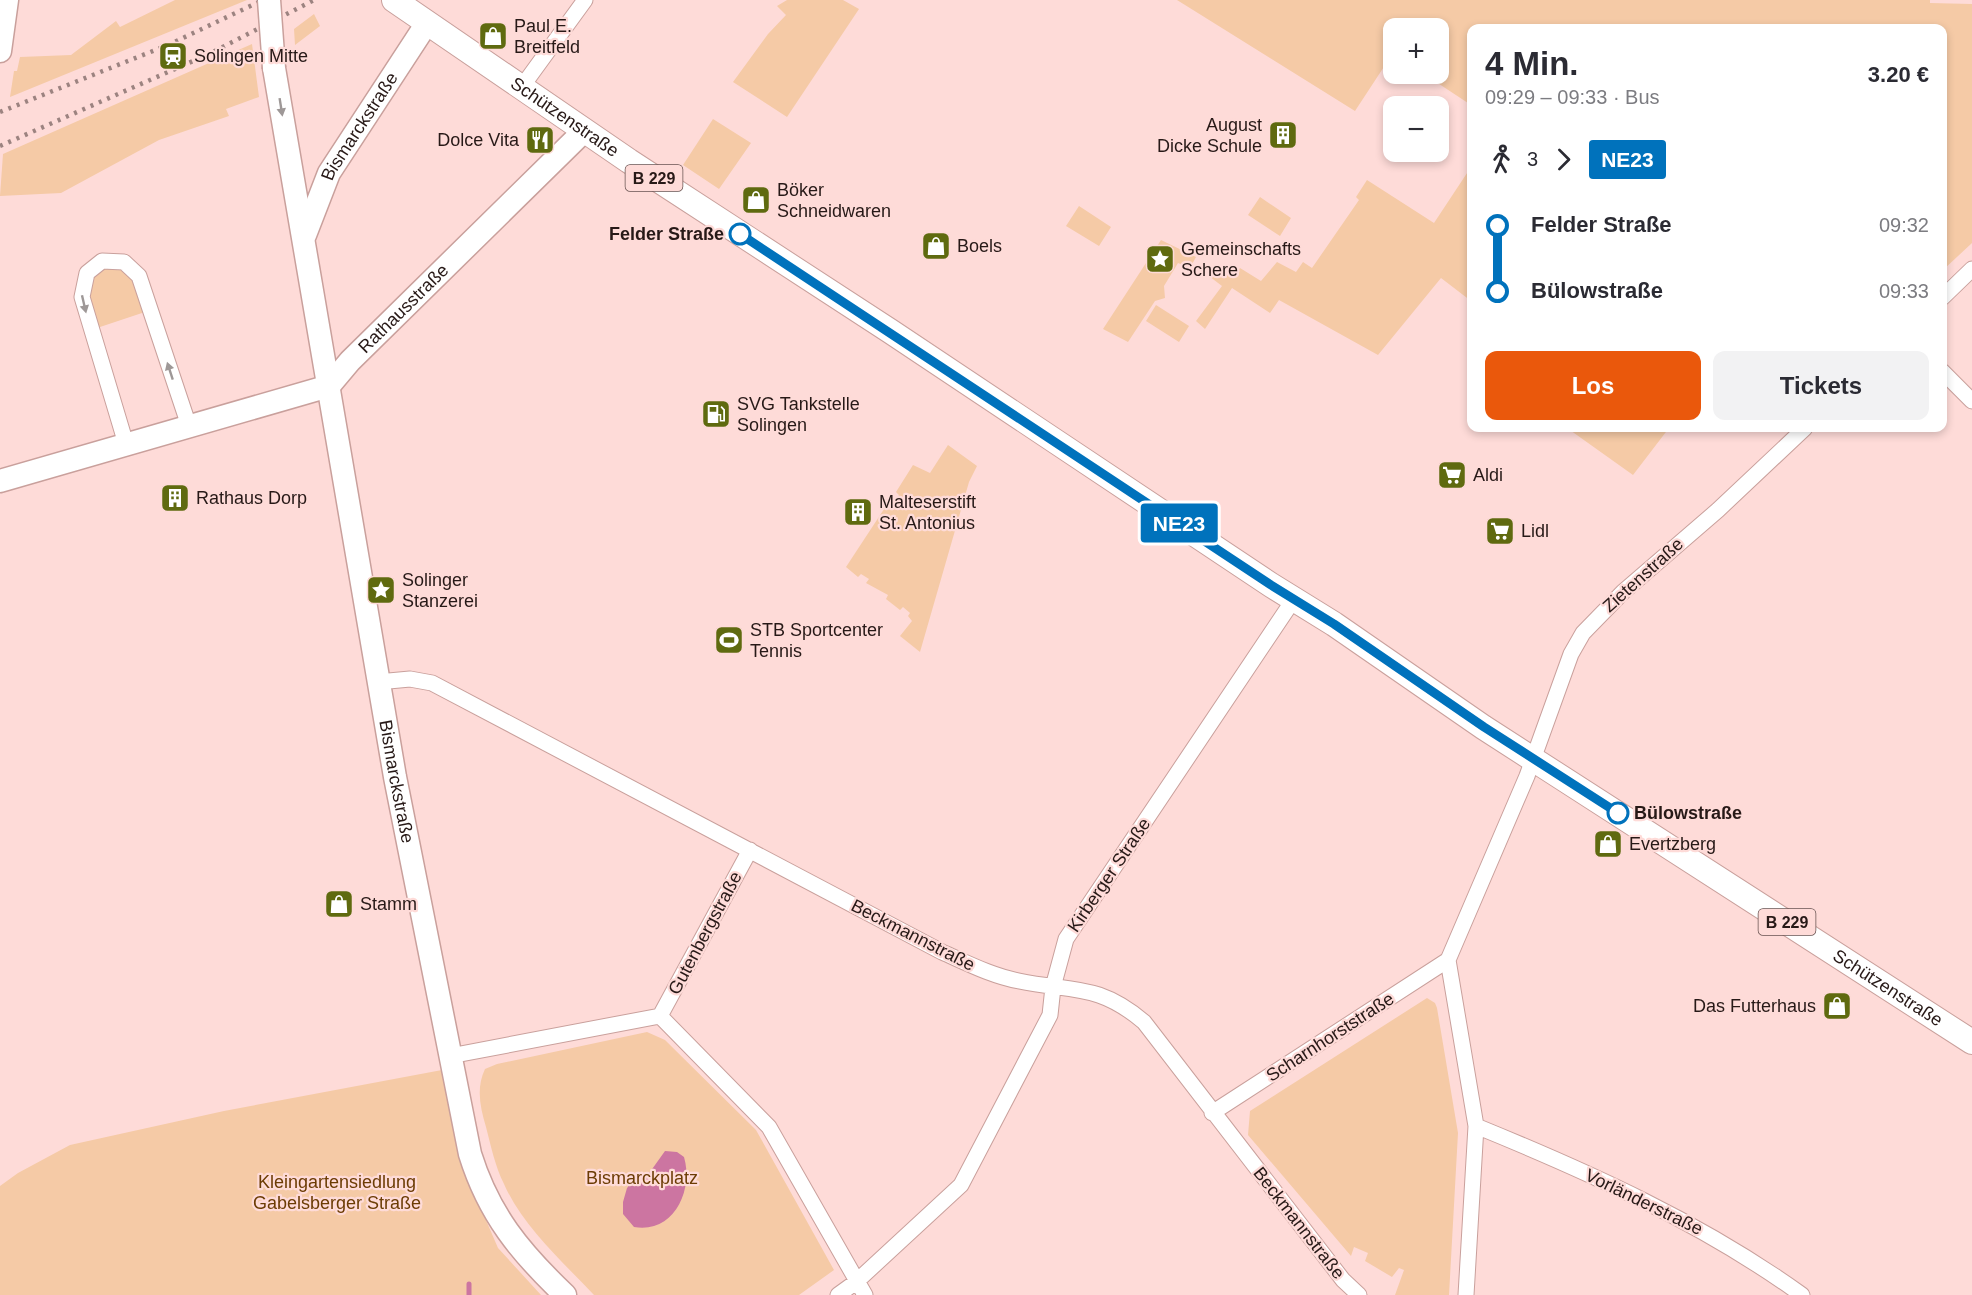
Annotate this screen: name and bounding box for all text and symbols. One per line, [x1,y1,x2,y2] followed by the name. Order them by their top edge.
[514,16,580,57] place label: Paul E. Breitfeld
[1383,18,1449,162] map controls
[1383,18,1449,84] button: +
[477,20,509,52] shop icon: Paul E. Breitfeld
[157,40,189,72] station icon: Solingen Mitte
[1485,45,1579,82] text: 4 Min.
[194,46,308,66] place label: Solingen Mitte
[1868,62,1929,87] text: 3.20 €
[317,69,402,183] street label: Bismarckstraße
[507,73,622,161] street label: Schützenstraße
[1485,86,1660,108] text: 09:29 – 09:33 · Bus
[1383,96,1449,162] button: −
[277,98,286,117] one-way arrow
[1157,115,1262,156] place label: August Dicke Schule
[1267,119,1299,151] building icon: August Dicke Schule
[524,124,556,156] restaurant icon: Dolce Vita
[437,130,520,150] place label: Dolce Vita
[1485,143,1518,176] icon: walk
[1547,143,1580,176] icon: forward
[1527,148,1538,170] text: 3
[1601,148,1654,171] text: NE23
[626,165,682,191] road number: B 229
[777,180,891,221] place label: Böker Schneidwaren
[740,184,772,216] shop icon: Böker Schneidwaren
[1531,212,1672,237] text: Felder Straße
[1879,214,1929,236] text: 09:32
[729,223,751,245] marker: Felder Straße
[609,224,724,244] place label: Felder Straße
[920,230,952,262] shop icon: Boels
[957,236,1002,256] place label: Boels
[1181,239,1301,280] place label: Gemeinschafts Schere
[1144,243,1176,275] place icon: Gemeinschafts Schere
[354,260,453,357] street label: Rathausstraße
[1531,278,1663,303] text: Bülowstraße
[1879,280,1929,302] text: 09:33
[80,295,90,314] one-way arrow
[1485,351,1701,420] button: Los
[1713,351,1929,420] button: Tickets
[165,362,175,380] one-way arrow
[737,394,860,435] place label: SVG Tankstelle Solingen
[700,398,732,430] fuel station icon: SVG Tankstelle Solingen
[1436,459,1468,491] supermarket icon: Aldi
[1473,465,1503,485] place label: Aldi
[159,482,191,514] building icon: Rathaus Dorp
[196,488,307,508] place label: Rathaus Dorp
[879,492,976,533] place label: Malteserstift St. Antonius
[842,496,874,528] building icon: Malteserstift St. Antonius
[1137,504,1221,542] line badge: NE23
[1153,512,1205,535] text: NE23
[1484,515,1516,547] supermarket icon: Lidl
[1521,521,1549,541] place label: Lidl
[1599,534,1687,616] street label: Zietenstraße
[402,570,478,611] place label: Solinger Stanzerei
[365,574,397,606] place icon: Solinger Stanzerei
[750,620,883,661] place label: STB Sportcenter Tennis
[713,624,745,656] sports icon: STB Sportcenter Tennis
[375,718,418,845] street label: Bismarckstraße
[1607,802,1629,824] marker: Bülowstraße
[1634,803,1742,823] place label: Bülowstraße
[1064,814,1154,936] street label: Kirberger Straße
[1592,828,1624,860] shop icon: Evertzberg
[1629,834,1716,854] place label: Evertzberg
[664,868,746,998] street label: Gutenbergstraße
[323,888,355,920] shop icon: Stamm
[360,894,417,914] place label: Stamm
[848,895,978,975] street label: Beckmannstraße
[1758,909,1816,935] road number: B 229
[1829,945,1946,1030] street label: Schützenstraße
[1262,988,1398,1086] street label: Scharnhorststraße
[1821,990,1853,1022] shop icon: Das Futterhaus
[1693,996,1816,1016] place label: Das Futterhaus
[1249,1163,1349,1283] street label: Beckmannstraße
[1582,1165,1706,1239] street label: Vorländerstraße
[586,1168,698,1188] park label: Bismarckplatz
[253,1172,421,1213] park label: Kleingartensiedlung Gabelsberger Straße

